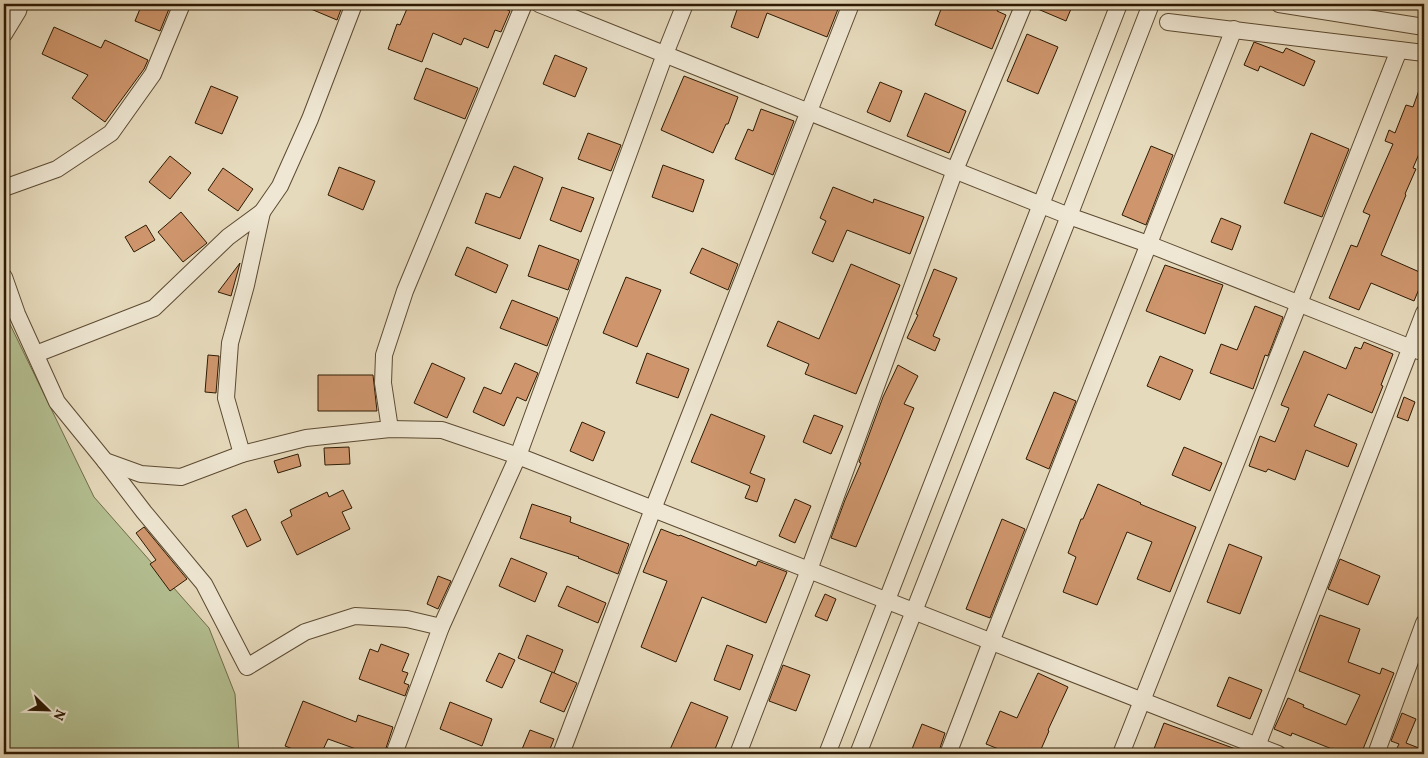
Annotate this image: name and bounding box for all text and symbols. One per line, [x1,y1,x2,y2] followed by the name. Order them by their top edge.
[22,686,72,736] north arrow
[48,706,69,723] text: N

